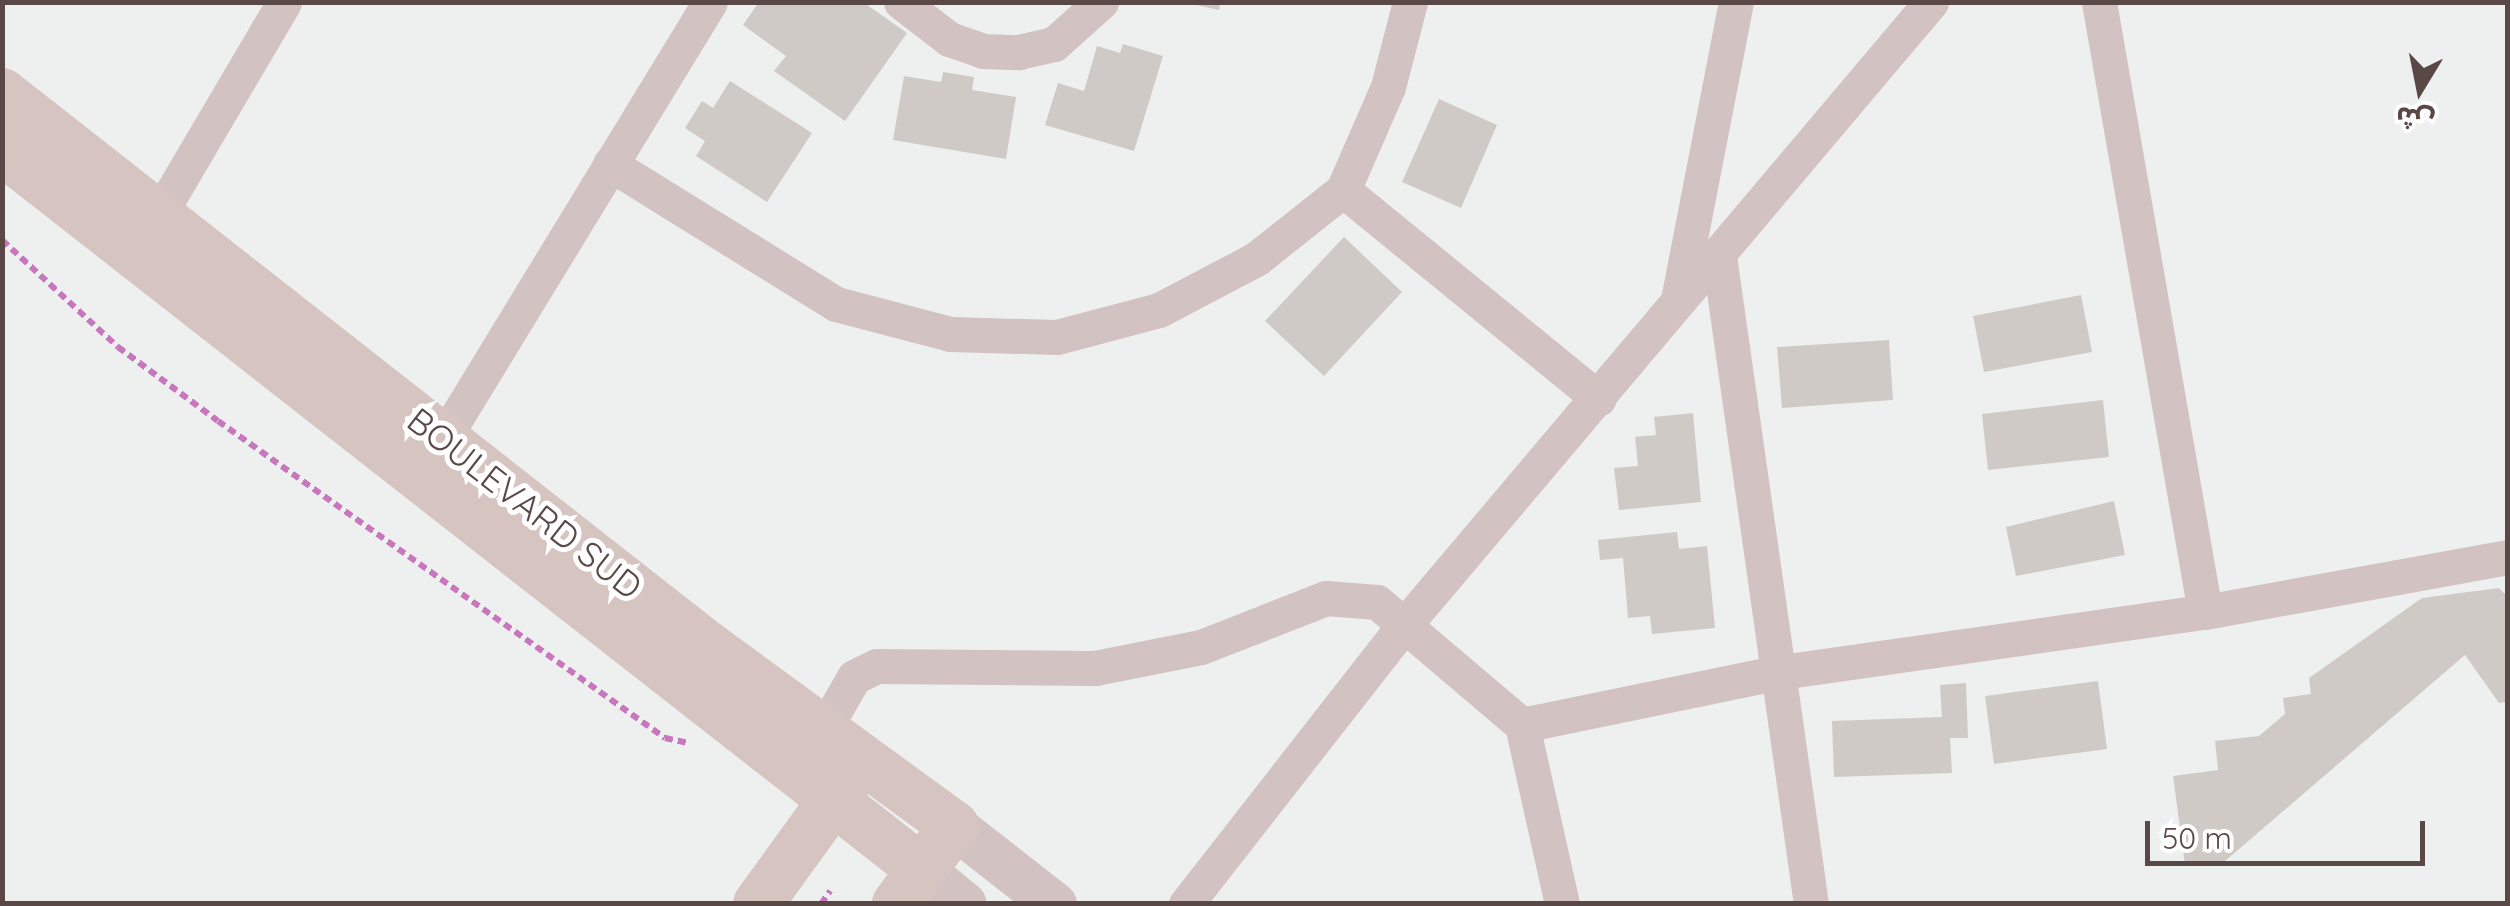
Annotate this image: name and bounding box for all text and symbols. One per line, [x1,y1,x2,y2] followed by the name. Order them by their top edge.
[2370,40,2470,140] north arrow
[2393,99,2437,141] text: ش
[399,398,651,608] street label: BOULEVARD SUD
[2150,801,2430,863] scale bar
[2162,819,2232,857] text: 50 m

